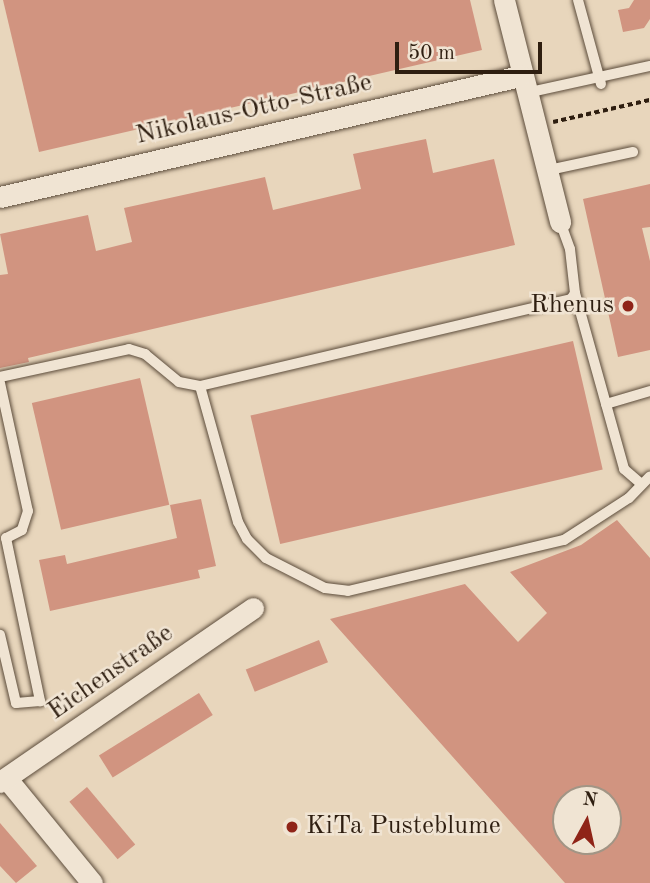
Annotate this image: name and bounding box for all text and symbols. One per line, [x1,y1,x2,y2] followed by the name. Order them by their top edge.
[398,28,545,72] scale bar
[408,43,455,64] text: 50 m
[133,68,375,152] street label: Nikolaus-Otto-Straße
[530,290,614,322] place label: Rhenus
[620,298,636,314] marker: Rhenus
[42,618,180,728] street label: Eichenstraße
[552,785,622,855] north arrow
[581,790,598,811] text: N
[306,811,501,843] place label: KiTa Pusteblume
[284,819,300,835] marker: KiTa Pusteblume

